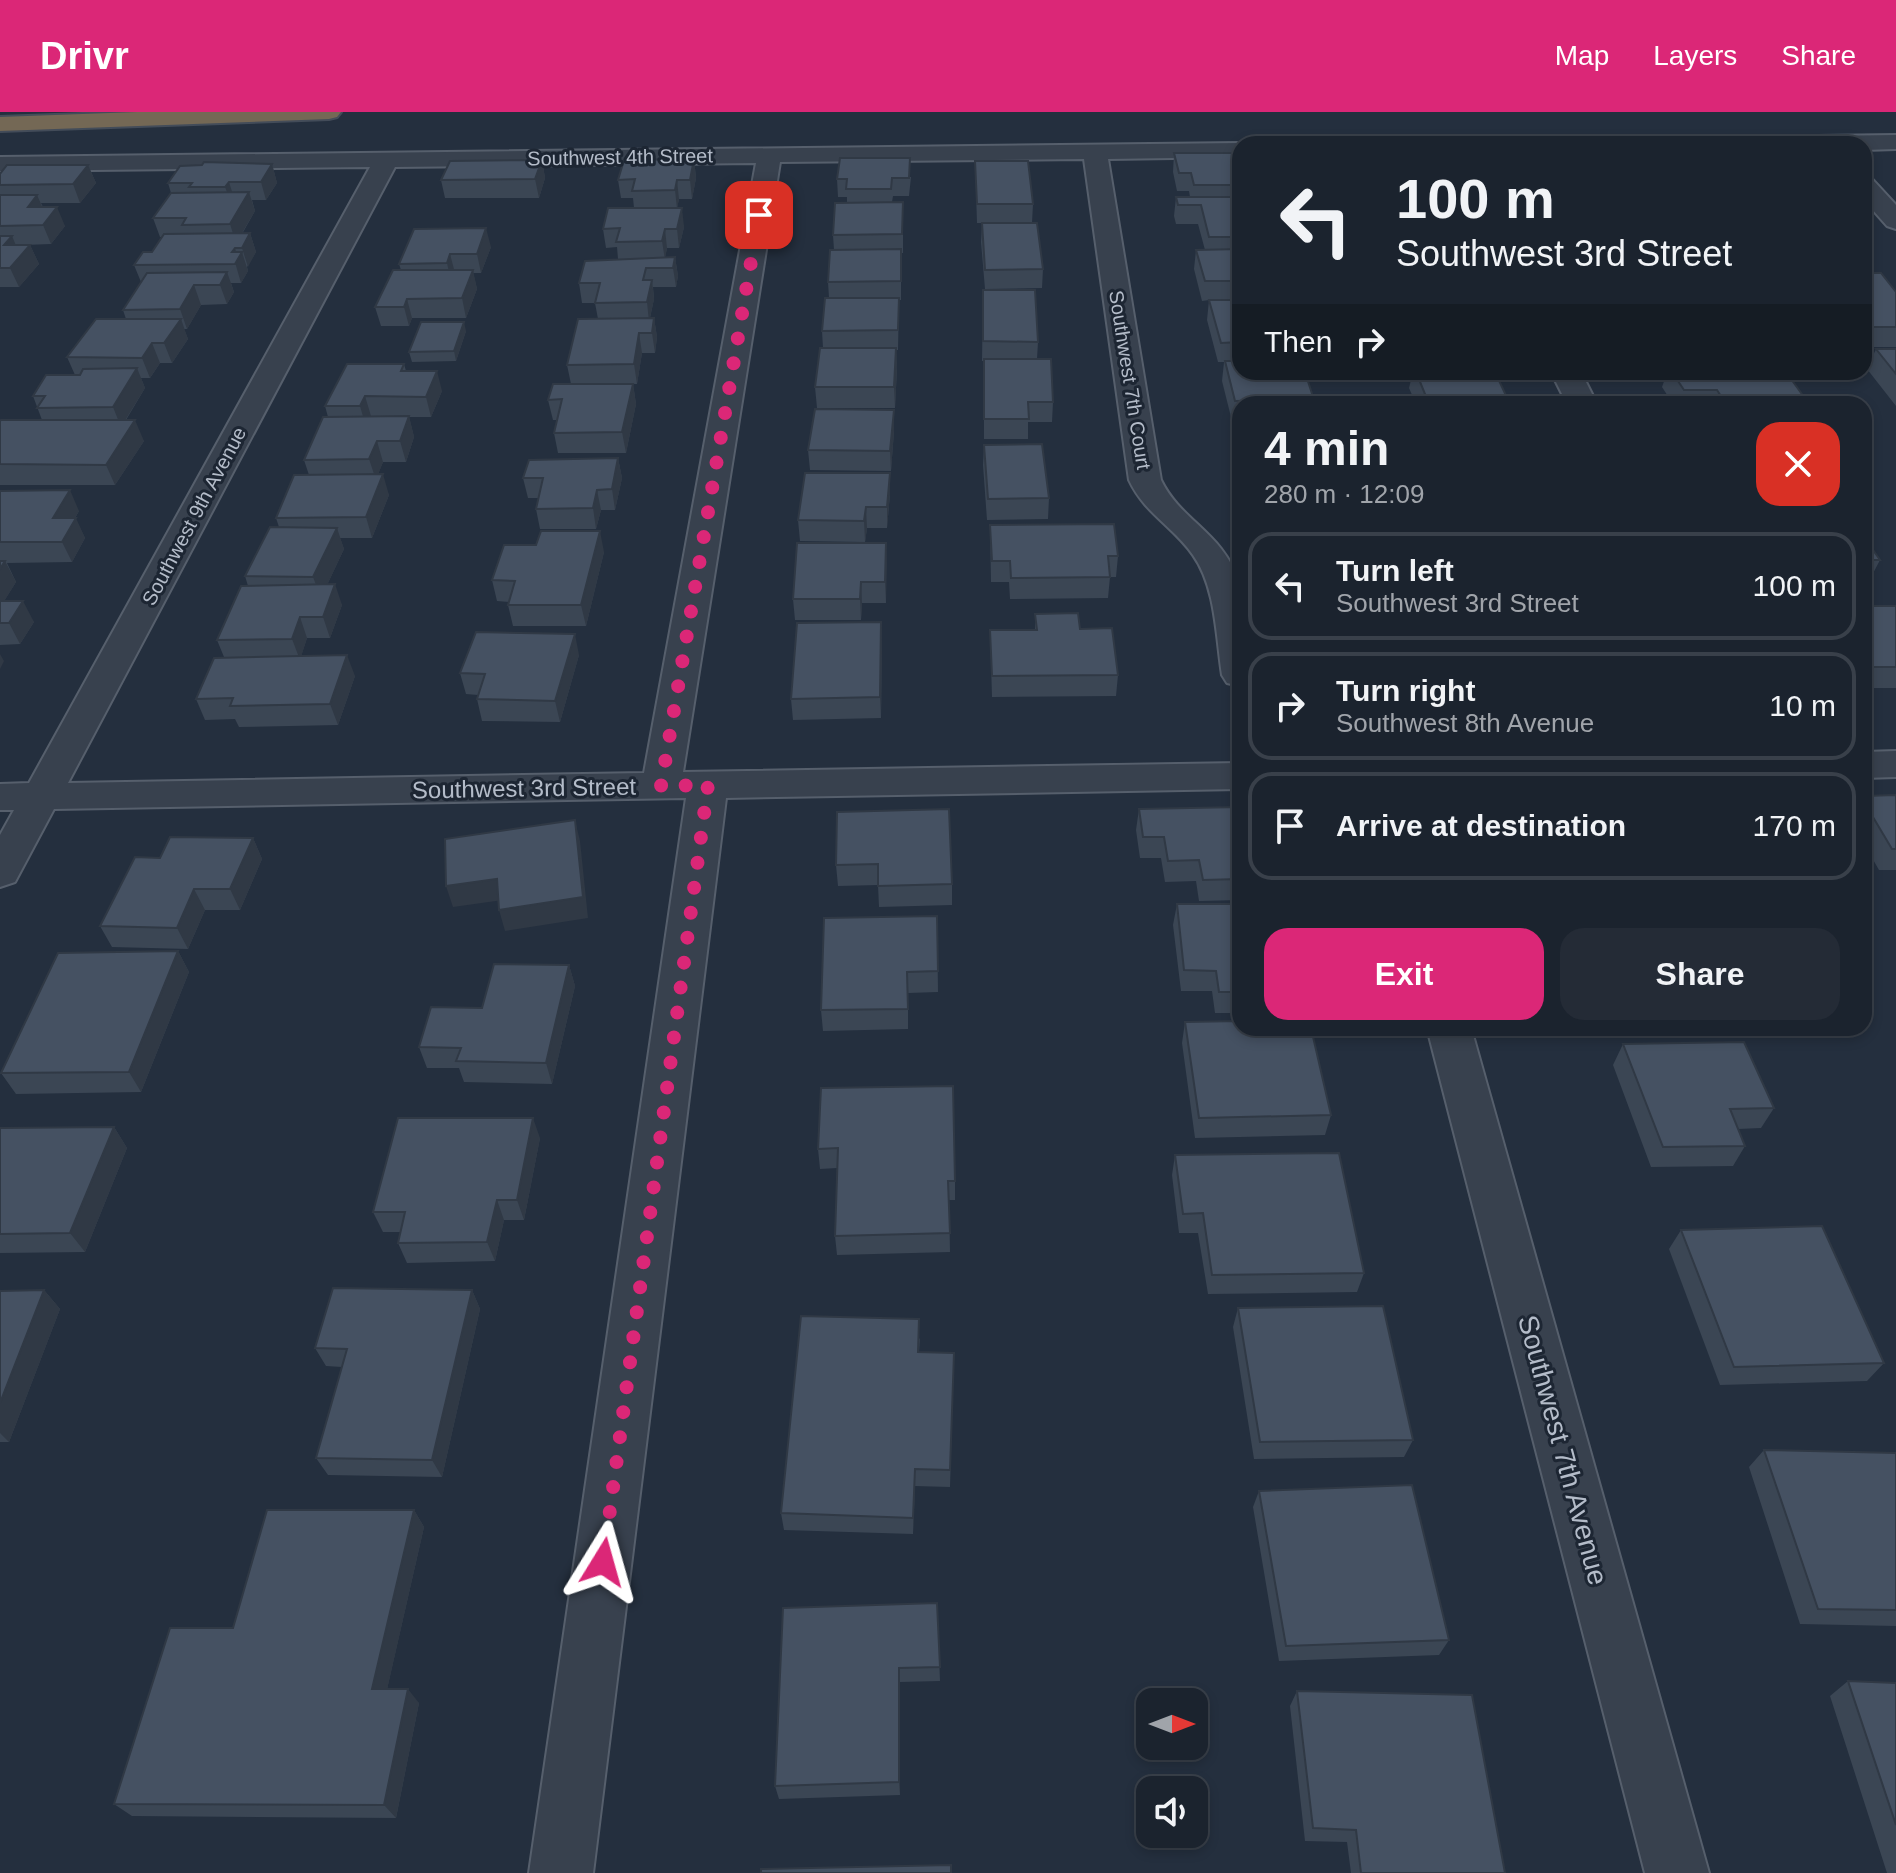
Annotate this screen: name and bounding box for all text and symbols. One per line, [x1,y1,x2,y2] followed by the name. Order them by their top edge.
[40,35,129,77] text: Drivr
[1555,40,1609,71] text: Map
[1653,40,1737,71] text: Layers
[1781,40,1856,71] text: Share
[527,144,713,170] street label: Southwest 4th Street
[1396,167,1555,230] text: 100 m
[1264,168,1368,272] icon: left
[725,181,793,249] pin
[737,193,781,237] icon: arrive
[1396,233,1732,274] text: Southwest 3rd Street
[1105,289,1155,472] street label: Southwest 7th Court
[1348,320,1392,364] icon: right
[1264,325,1332,358] text: Then
[1264,422,1389,475] text: 4 min
[1756,422,1840,506] button: close
[138,423,250,609] street label: Southwest 9th Avenue
[1264,479,1424,509] text: 280 m · 12:09
[1336,554,1454,587] text: Turn left
[1268,564,1312,608] icon: left
[1753,569,1836,602] text: 100 m
[1336,588,1579,618] text: Southwest 3rd Street
[1336,674,1475,707] text: Turn right
[1268,684,1312,728] icon: right
[1769,689,1836,722] text: 10 m
[1336,708,1594,738] text: Southwest 8th Avenue
[412,773,637,803] street label: Southwest 3rd Street
[1268,804,1312,848] icon: arrive
[1336,809,1626,842] text: Arrive at destination
[1753,809,1836,842] text: 170 m
[1264,928,1544,1020] button: Exit
[1560,928,1840,1020] button: Share
[1512,1312,1614,1588] street label: Southwest 7th Avenue
[561,1520,645,1604] position arrow
[1136,1688,1208,1760] north arrow
[1136,1688,1208,1848] map controls
[1136,1776,1208,1848] button: sound

